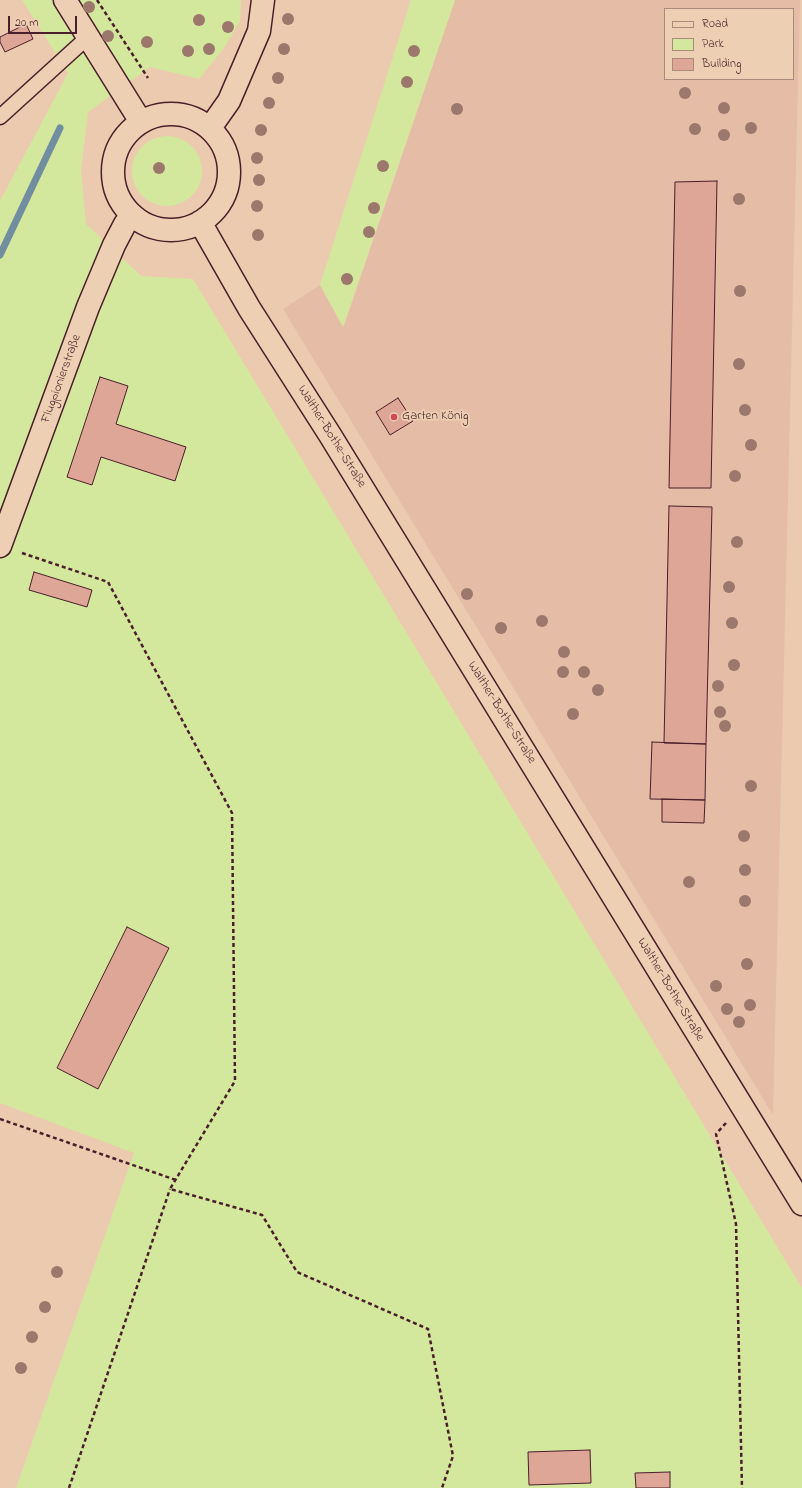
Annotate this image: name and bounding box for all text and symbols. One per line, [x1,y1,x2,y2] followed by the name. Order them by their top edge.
[10,8,79,34] scale bar
[664,8,794,80] legend
[15,14,38,32] text: 20 m
[702,15,728,33] text: Road
[702,35,724,53] text: Park
[702,55,741,73] text: Building
[39,333,85,425] street label: Flugpionierstraße
[293,383,369,491] street label: Walther-Bothe-Straße
[402,409,469,425] place label: Garten König
[389,412,399,422] marker: Garten König
[463,659,539,767] street label: Walther-Bothe-Straße
[633,936,707,1044] street label: Walther-Bothe-Straße

